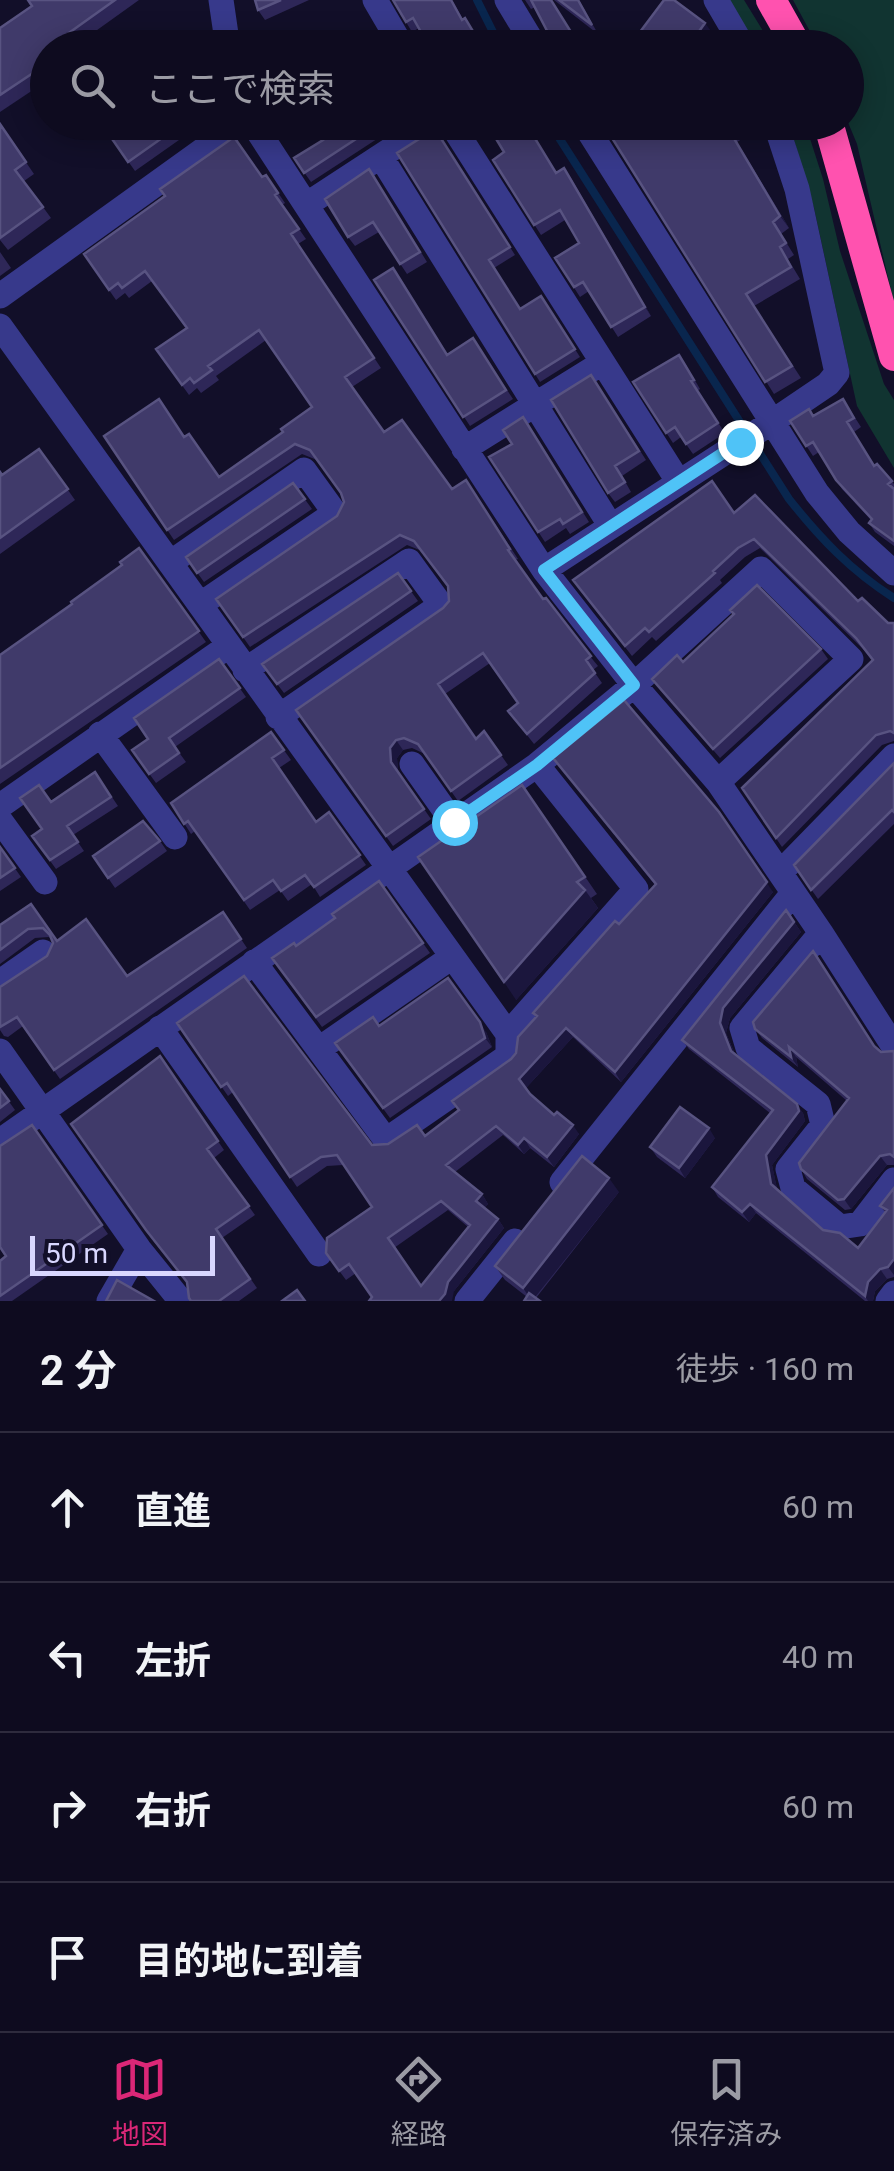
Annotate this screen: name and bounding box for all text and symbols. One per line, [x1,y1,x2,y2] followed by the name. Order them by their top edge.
[30,30,864,140] search box
[65,58,120,113] icon: search
[145,67,335,111] text: ここで検索
[718,420,764,466] route end
[432,800,478,846] route start
[30,1231,215,1276] scale bar
[45,1237,108,1270] text: 50 m
[40,1346,117,1395] text: 2 分
[676,1350,854,1388] text: 徒歩 · 160 m
[40,1480,95,1535] icon: ahead
[782,1488,854,1526] text: 60 m
[135,1489,211,1533] text: 直進
[40,1630,95,1685] icon: left
[782,1638,854,1676] text: 40 m
[135,1639,211,1683] text: 左折
[40,1780,95,1835] icon: right
[782,1788,854,1826] text: 60 m
[135,1789,211,1833] text: 右折
[40,1930,95,1985] icon: arrive
[135,1939,363,1983] text: 目的地に到着
[112,2052,168,2152] tab: 地図
[391,2052,447,2152] tab: 経路
[670,2052,782,2152] tab: 保存済み

